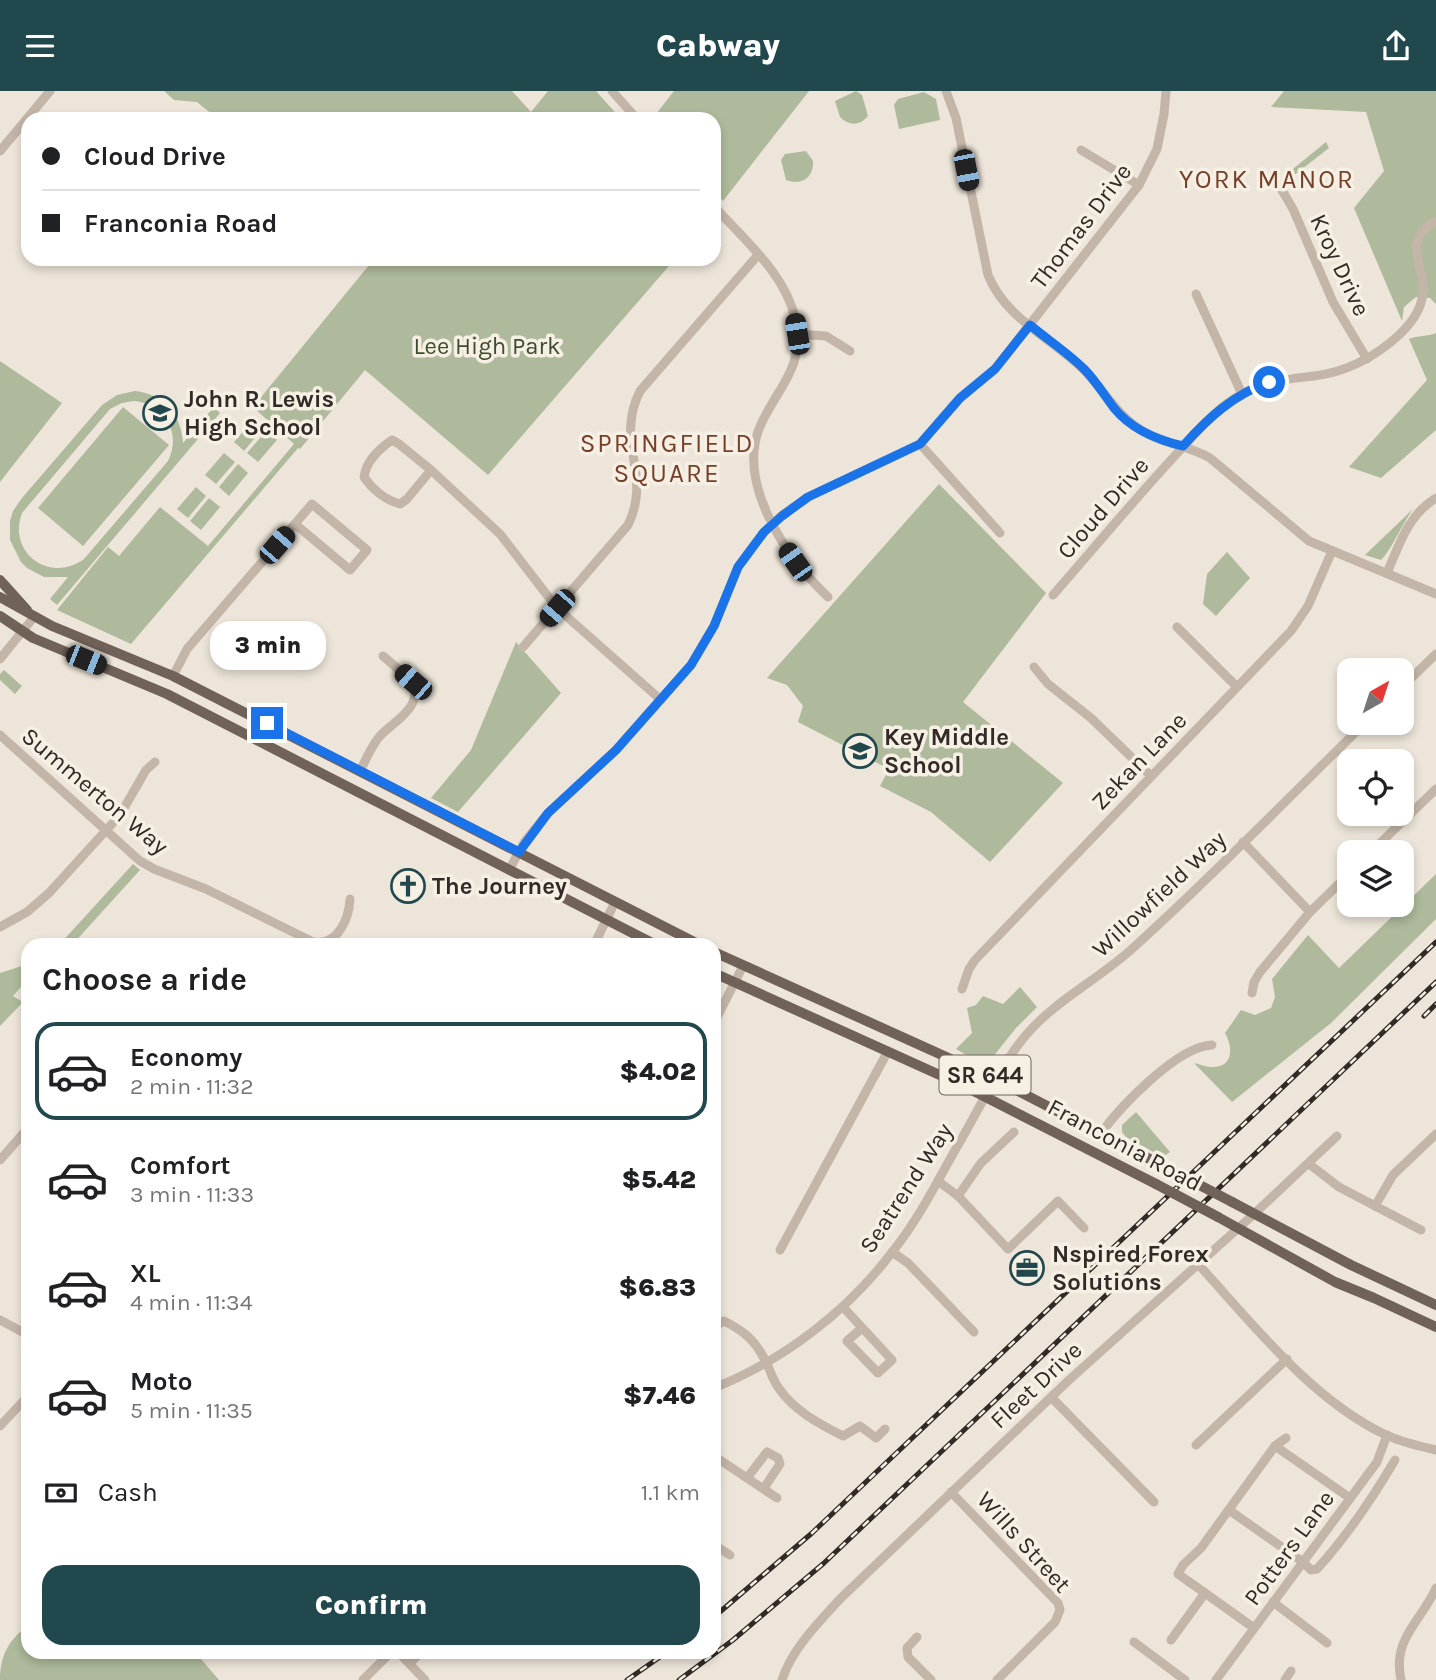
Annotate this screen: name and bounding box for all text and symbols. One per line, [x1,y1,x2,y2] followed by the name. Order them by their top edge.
[21,27,59,65] icon: menu
[656,27,780,64] text: Cabway
[1377,27,1415,65] icon: share
[84,141,226,172] text: Cloud Drive
[952,147,981,193] car
[1025,158,1137,294] street label: Thomas Drive
[1179,164,1355,195] district label: YORK MANOR
[84,208,277,239] text: Franconia Road
[1304,210,1376,320] street label: Kroy Drive
[784,312,811,356] car
[413,332,561,360] park label: Lee High Park
[1253,366,1285,398] route start
[184,385,334,441] place label: John R. Lewis High School
[141,394,179,432] school or university icon: John R. Lewis High School
[580,428,754,489] district label: SPRINGFIELD SQUARE
[1051,452,1155,564] street label: Cloud Drive
[256,522,299,568] car
[775,539,816,585] car
[536,585,579,631] car
[209,621,325,671] callout: 3 min
[235,632,301,659] text: 3 min
[63,642,110,678] car
[1337,658,1414,735] north arrow
[1337,658,1414,917] map controls
[391,660,436,704] car
[1086,706,1192,816] street label: Zekan Lane
[251,707,283,739] route end
[16,722,174,860] street label: Summerton Way
[884,723,1009,779] place label: Key Middle School
[841,732,879,770] school or university icon: Key Middle School
[1337,749,1414,826] button: locate
[1087,825,1231,963] street label: Willowfield Way
[1337,840,1414,917] button: layers
[389,867,427,905] church icon: The Journey
[432,872,567,900] place label: The Journey
[42,961,247,998] text: Choose a ride
[46,1040,109,1103] icon: car
[130,1042,242,1073] text: Economy
[619,1056,696,1087] text: $4.02
[940,1056,1030,1095] road number: SR 644
[130,1073,254,1100] text: 2 min · 11:32
[1043,1093,1207,1197] street label: Franconia Road
[854,1118,958,1258] street label: Seatrend Way
[46,1148,109,1211] icon: car
[130,1150,231,1181] text: Comfort
[621,1164,696,1195] text: $5.42
[130,1181,254,1208] text: 3 min · 11:33
[1052,1240,1209,1296] place label: Nspired Forex Solutions
[1008,1249,1046,1287] office icon: Nspired Forex Solutions
[46,1256,109,1319] icon: car
[130,1258,161,1289] text: XL
[618,1272,696,1303] text: $6.83
[130,1289,253,1316] text: 4 min · 11:34
[984,1336,1088,1434] street label: Fleet Drive
[46,1364,109,1427] icon: car
[130,1366,192,1397] text: Moto
[623,1380,696,1411] text: $7.46
[130,1397,253,1424] text: 5 min · 11:35
[42,1474,80,1512] icon: cash
[98,1477,158,1508] text: Cash
[641,1479,700,1506] text: 1.1 km
[1238,1485,1340,1611] street label: Potters Lane
[971,1486,1077,1598] street label: Wills Street
[42,1565,700,1645] button: Confirm

